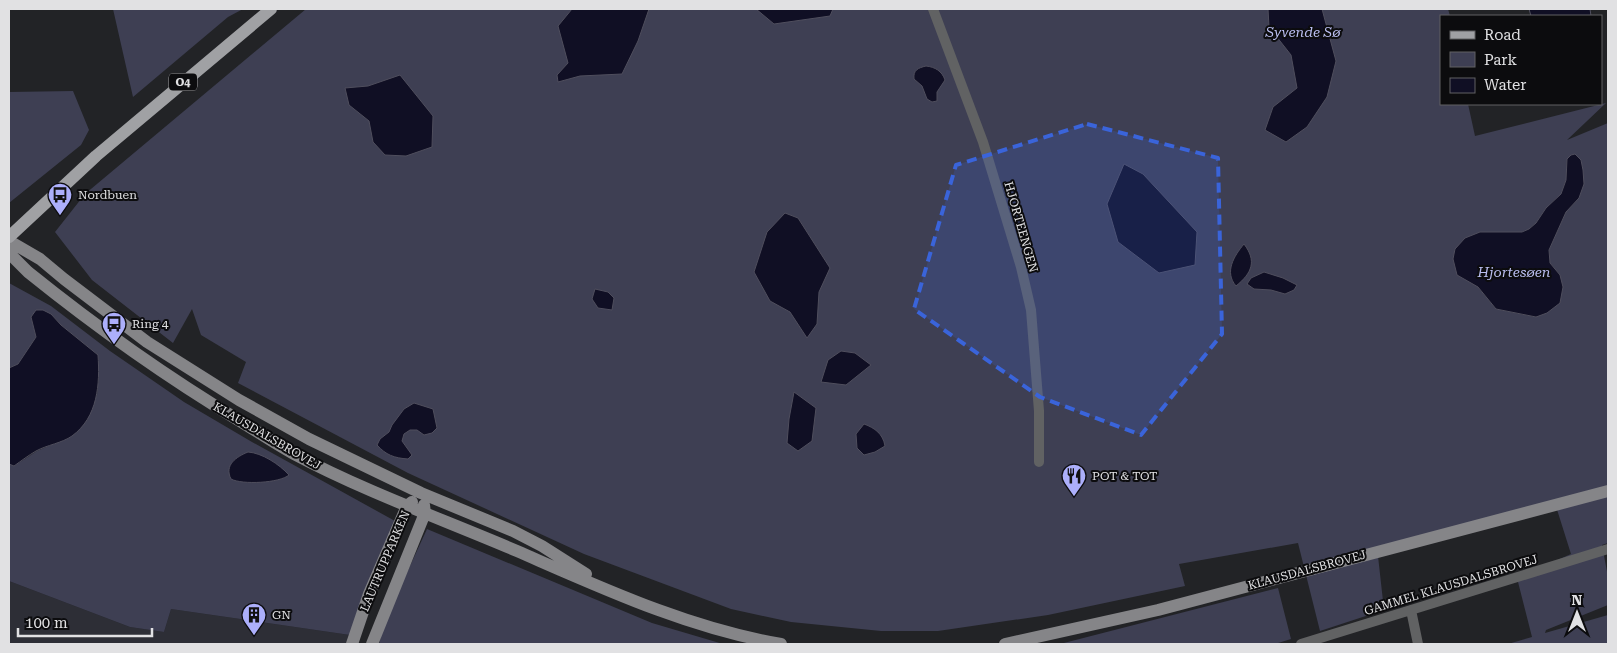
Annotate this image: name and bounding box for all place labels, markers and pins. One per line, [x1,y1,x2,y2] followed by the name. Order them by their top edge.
[47,182,73,216] bus stop icon: Nordbuen
[78,188,137,202] place label: Nordbuen
[101,311,127,345] bus stop icon: Ring 4
[132,317,169,331] place label: Ring 4
[1061,463,1087,497] restaurant icon: POT & TOT
[1092,469,1157,483] place label: POT & TOT
[241,602,267,636] building icon: GN
[272,608,291,622] place label: GN

